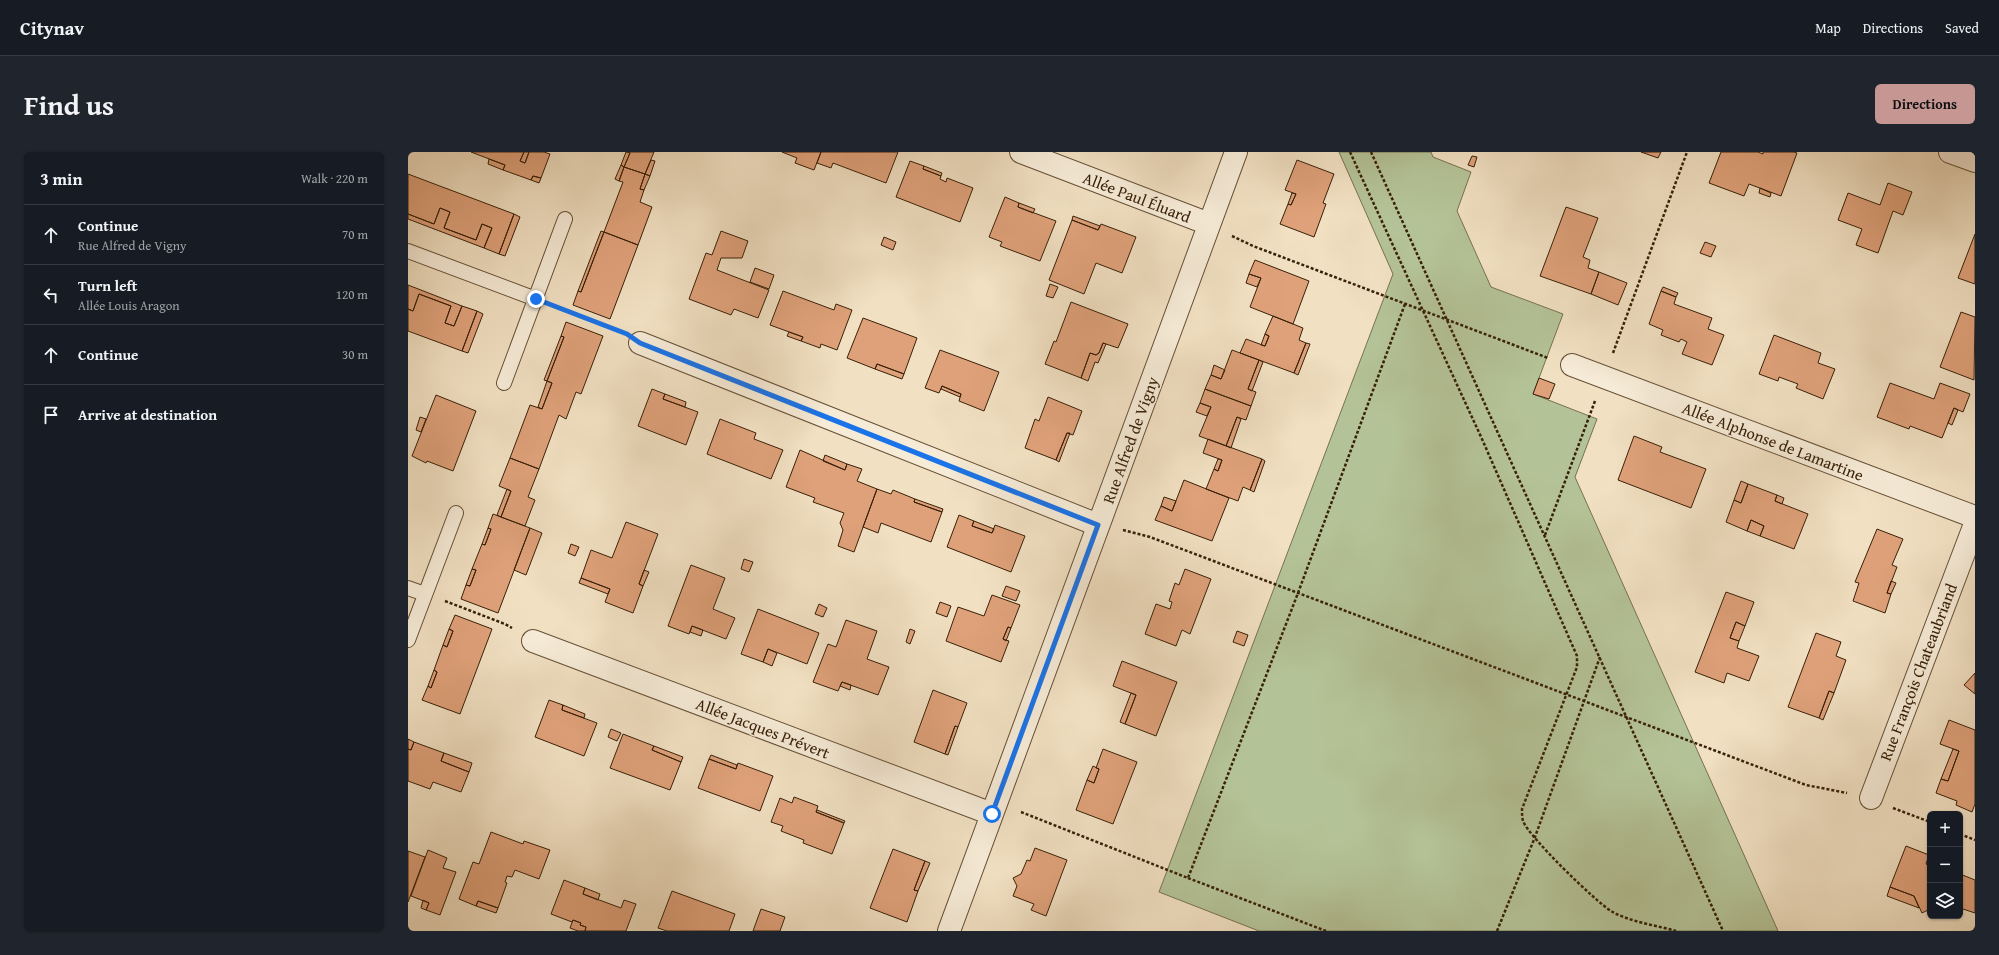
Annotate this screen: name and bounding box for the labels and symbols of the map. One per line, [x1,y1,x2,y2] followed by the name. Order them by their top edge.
[1080,165,1195,229] street label: Allée Paul Éluard
[527,290,545,308] route end
[1096,373,1164,507] street label: Rue Alfred de Vigny
[1679,395,1867,487] street label: Allée Alphonse de Lamartine
[1873,579,1963,764] street label: Rue François Chateaubriand
[693,691,834,765] street label: Allée Jacques Prévert
[983,805,1001,823] route start

